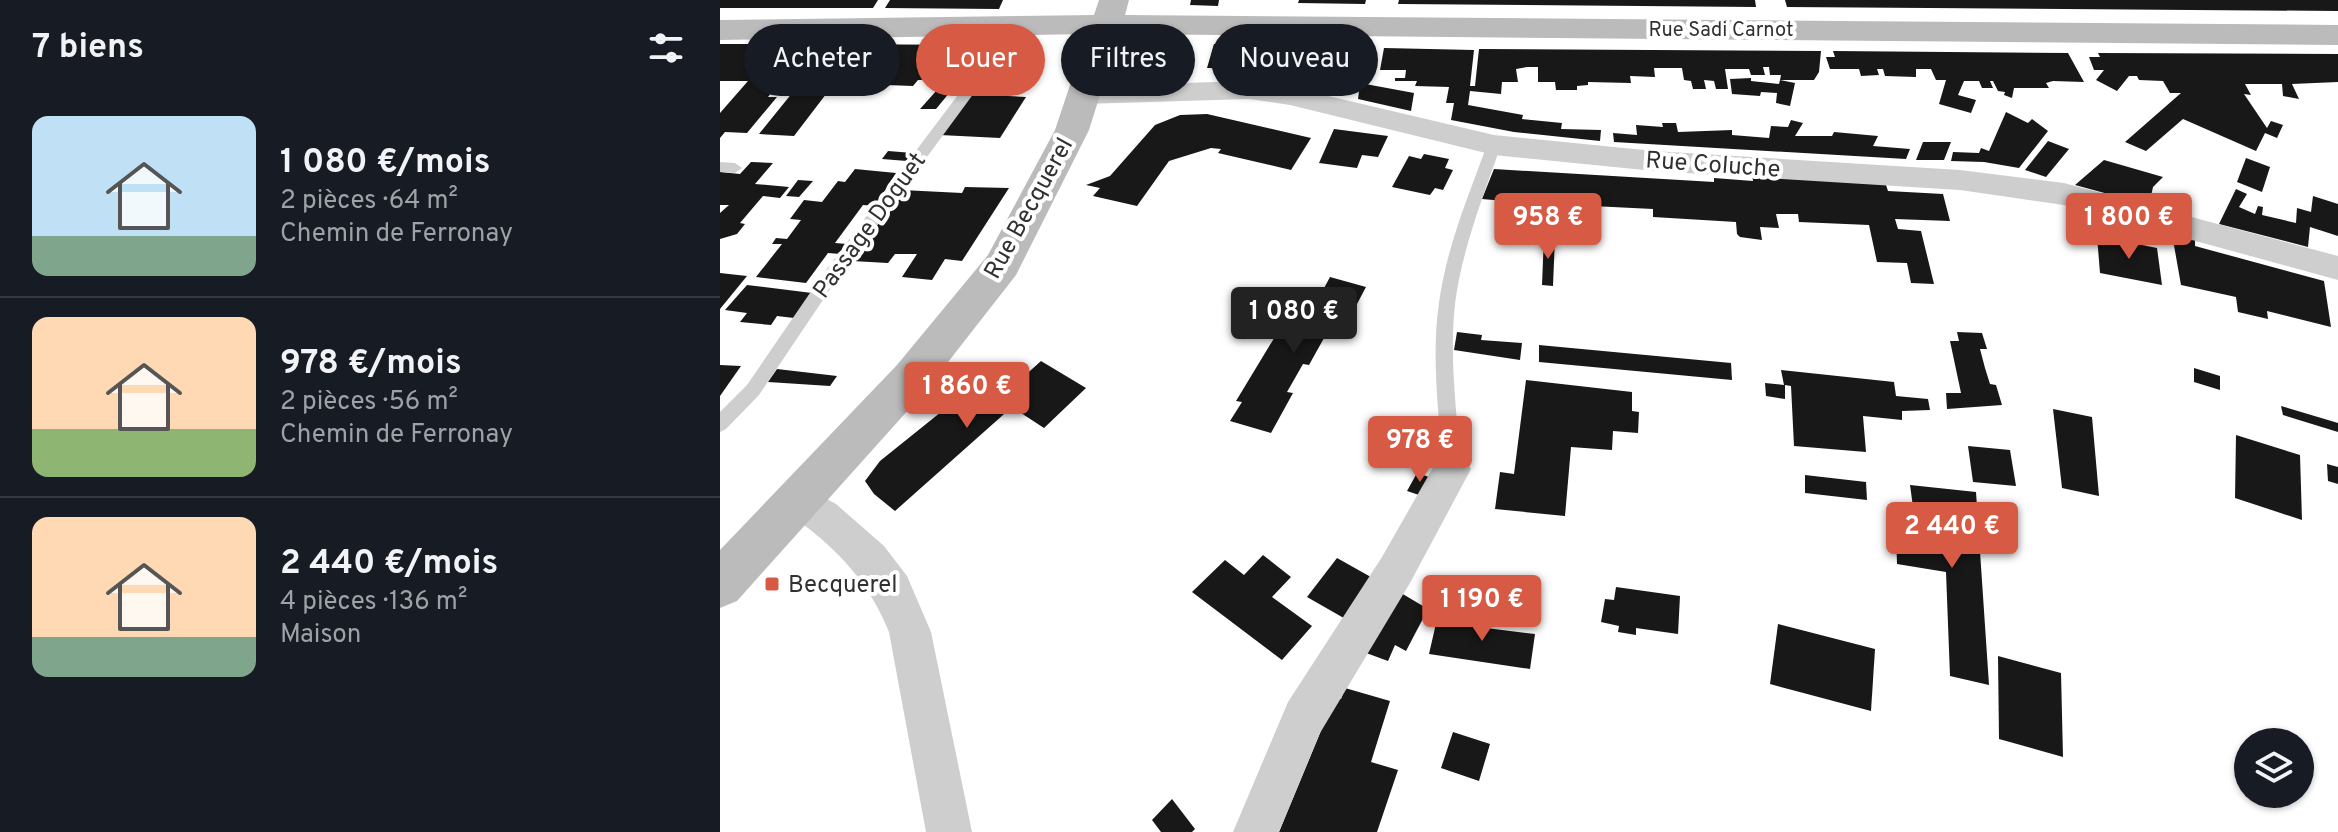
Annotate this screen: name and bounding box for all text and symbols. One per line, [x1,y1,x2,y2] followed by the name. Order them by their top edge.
[1649,18,1793,44] street label: Rue Sadi Carnot
[744,24,900,96] chip: Acheter
[916,24,1045,96] chip: Louer
[1061,24,1195,96] chip: Filtres
[1211,24,1378,96] chip: Nouveau
[644,26,688,70] icon: filters
[32,27,144,70] text: 7 biens
[979,133,1081,285] street label: Rue Becquerel
[280,142,491,185] text: 1 080 €/mois
[1644,146,1781,186] street label: Rue Coluche
[808,147,934,305] street label: Passage Doguet
[96,148,192,244] icon: home
[280,185,458,218] text: 2 pièces · 64 m²
[1492,193,1604,261] pin: 958 €
[2055,193,2203,261] pin: 1 800 €
[1512,202,1584,235] text: 958 €
[2084,202,2174,235] text: 1 800 €
[280,218,513,251] text: Chemin de Ferronay
[1220,287,1368,355] pin: 1 080 €
[1249,296,1339,329] text: 1 080 €
[280,343,462,386] text: 978 €/mois
[96,349,192,445] icon: home
[893,362,1041,430] pin: 1 860 €
[922,371,1012,404] text: 1 860 €
[280,386,458,419] text: 2 pièces · 56 m²
[1364,416,1476,484] pin: 978 €
[280,419,513,452] text: Chemin de Ferronay
[1386,425,1454,458] text: 978 €
[1878,502,2026,570] pin: 2 440 €
[1904,511,2000,544] text: 2 440 €
[280,543,498,586] text: 2 440 €/mois
[96,549,192,645] icon: home
[788,571,898,601] place label: Becquerel
[763,575,781,593] marker: Becquerel
[1408,575,1556,643] pin: 1 190 €
[1440,584,1524,617] text: 1 190 €
[280,586,467,619] text: 4 pièces · 136 m²
[280,619,361,652] text: Maison
[2234,728,2314,808] map controls
[2234,728,2314,808] button: layers

